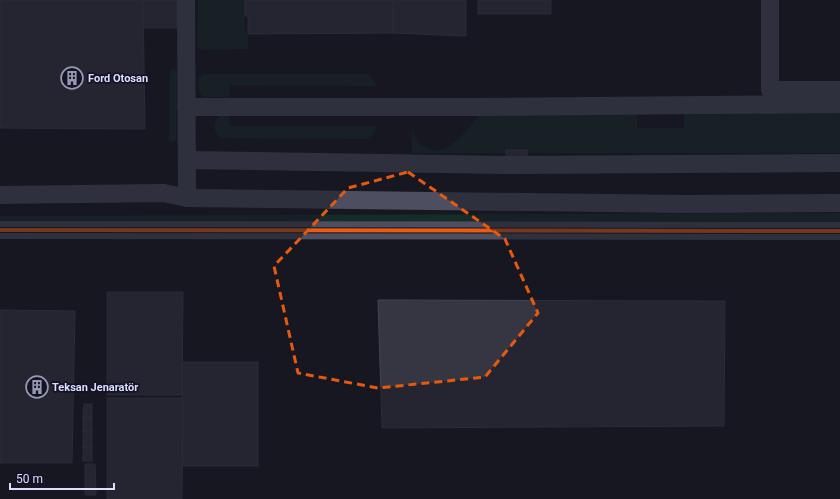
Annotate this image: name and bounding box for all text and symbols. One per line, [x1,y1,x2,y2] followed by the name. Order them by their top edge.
[59,65,85,91] building icon: Ford Otosan
[88,72,148,85] place label: Ford Otosan
[24,374,50,400] building icon: Teksan Jenaratör
[52,381,138,394] place label: Teksan Jenaratör
[10,465,114,491] scale bar
[16,472,43,486] text: 50 m

